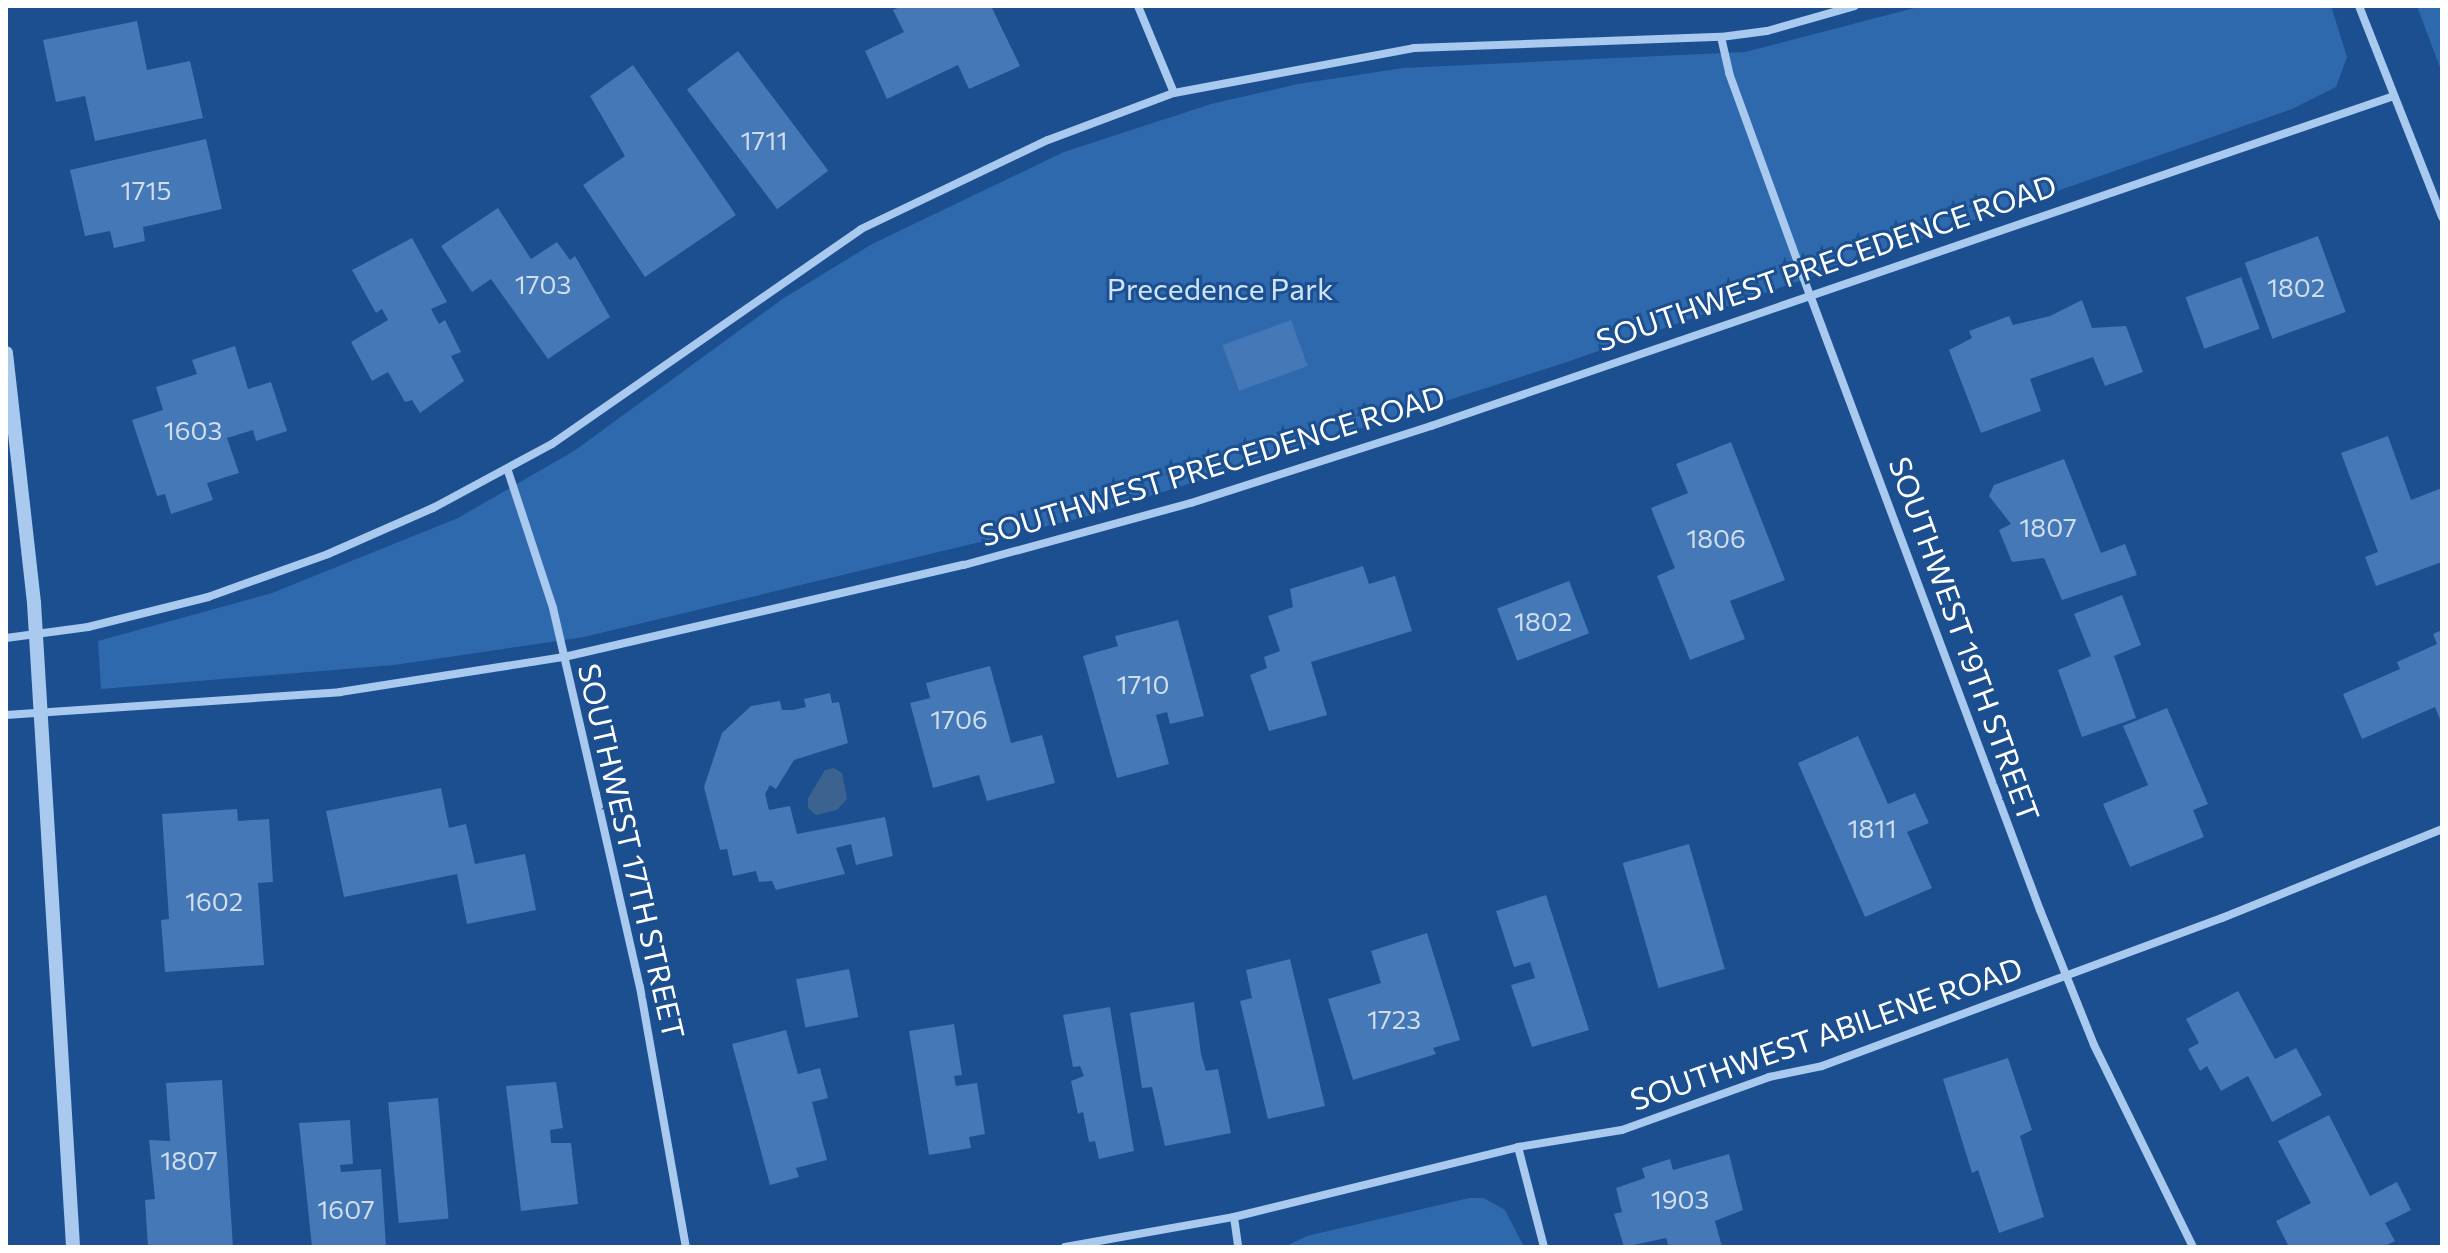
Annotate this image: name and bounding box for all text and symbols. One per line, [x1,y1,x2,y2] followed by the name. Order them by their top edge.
[740,124,788,156] house number: 1711
[1591,166,2061,358] street label: SOUTHWEST PRECEDENCE ROAD
[121,174,171,206] house number: 1715
[515,268,571,300] house number: 1703
[1107,270,1333,306] park label: Precedence Park
[2267,271,2325,303] house number: 1802
[975,377,1449,553] street label: SOUTHWEST PRECEDENCE ROAD
[164,414,222,446] house number: 1603
[1882,452,2048,826] street label: SOUTHWEST 19TH STREET
[2019,511,2077,543] house number: 1807
[1686,522,1746,554] house number: 1806
[1514,605,1572,637] house number: 1802
[571,660,693,1042] street label: SOUTHWEST 17TH STREET
[1117,668,1169,700] house number: 1710
[930,703,988,735] house number: 1706
[1847,812,1897,844] house number: 1811
[185,885,243,917] house number: 1602
[1625,949,2027,1117] street label: SOUTHWEST ABILENE ROAD
[1367,1003,1421,1035] house number: 1723
[160,1144,218,1176] house number: 1807
[1651,1183,1709,1215] house number: 1903
[317,1193,375,1225] house number: 1607

